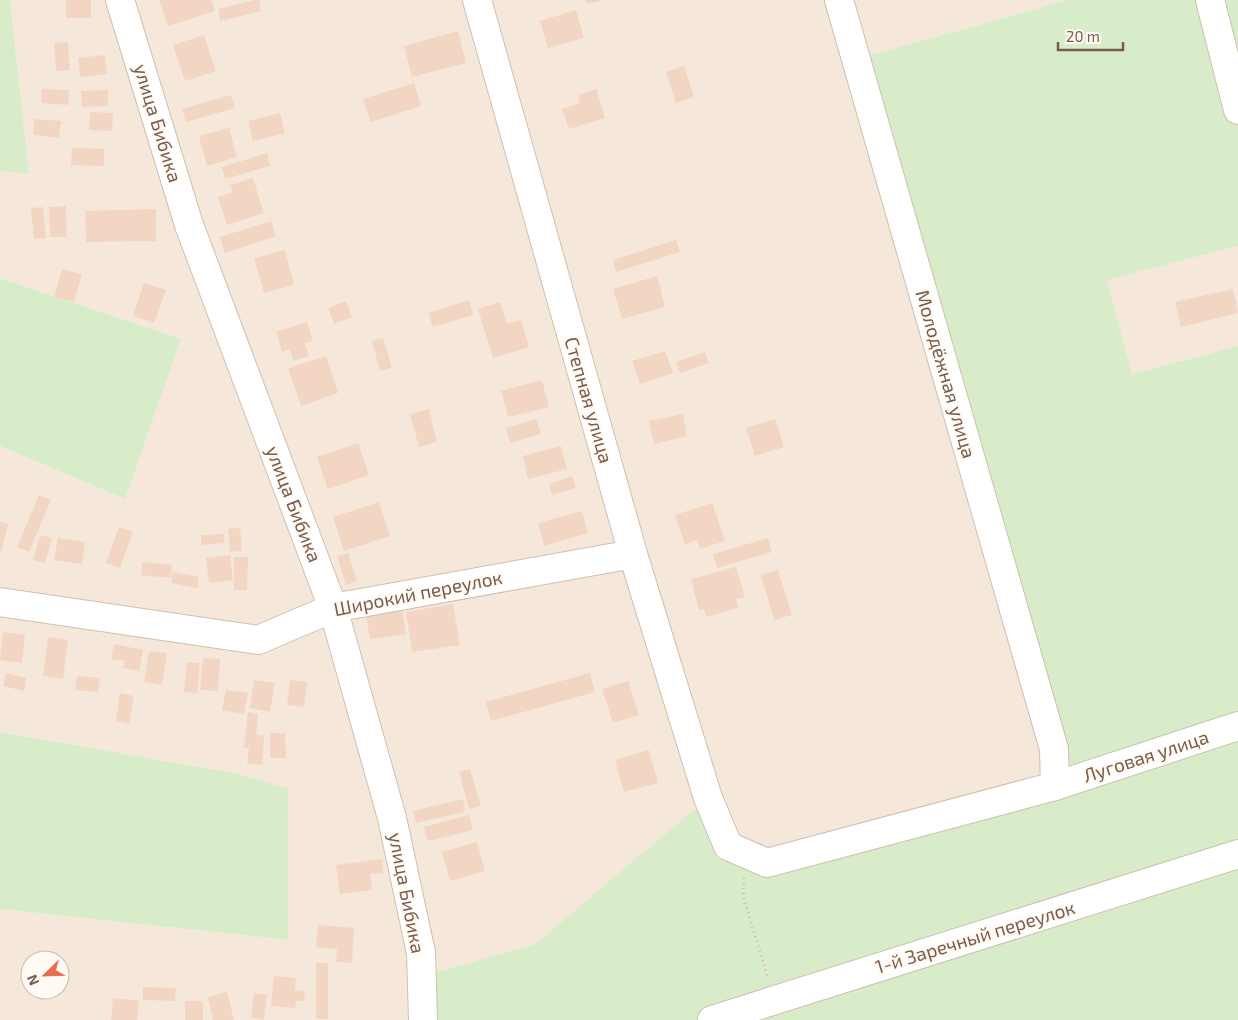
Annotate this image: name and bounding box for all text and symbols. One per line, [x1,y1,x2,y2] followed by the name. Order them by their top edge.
[1058,20,1123,52] scale bar
[1066,27,1100,45] text: 20 m
[129,61,187,185] street label: улица Бибика
[910,287,982,461] street label: Молодёжная улица
[560,334,618,466] street label: Степная улица
[261,442,327,566] street label: улица Бибика
[332,565,504,621] street label: Широкий переулок
[1080,724,1212,788] street label: Луговая улица
[384,831,430,955] street label: улица Бибика
[872,895,1078,979] street label: 1-й Заречный переулок
[20,950,70,1000] north arrow
[23,972,42,988] text: N

